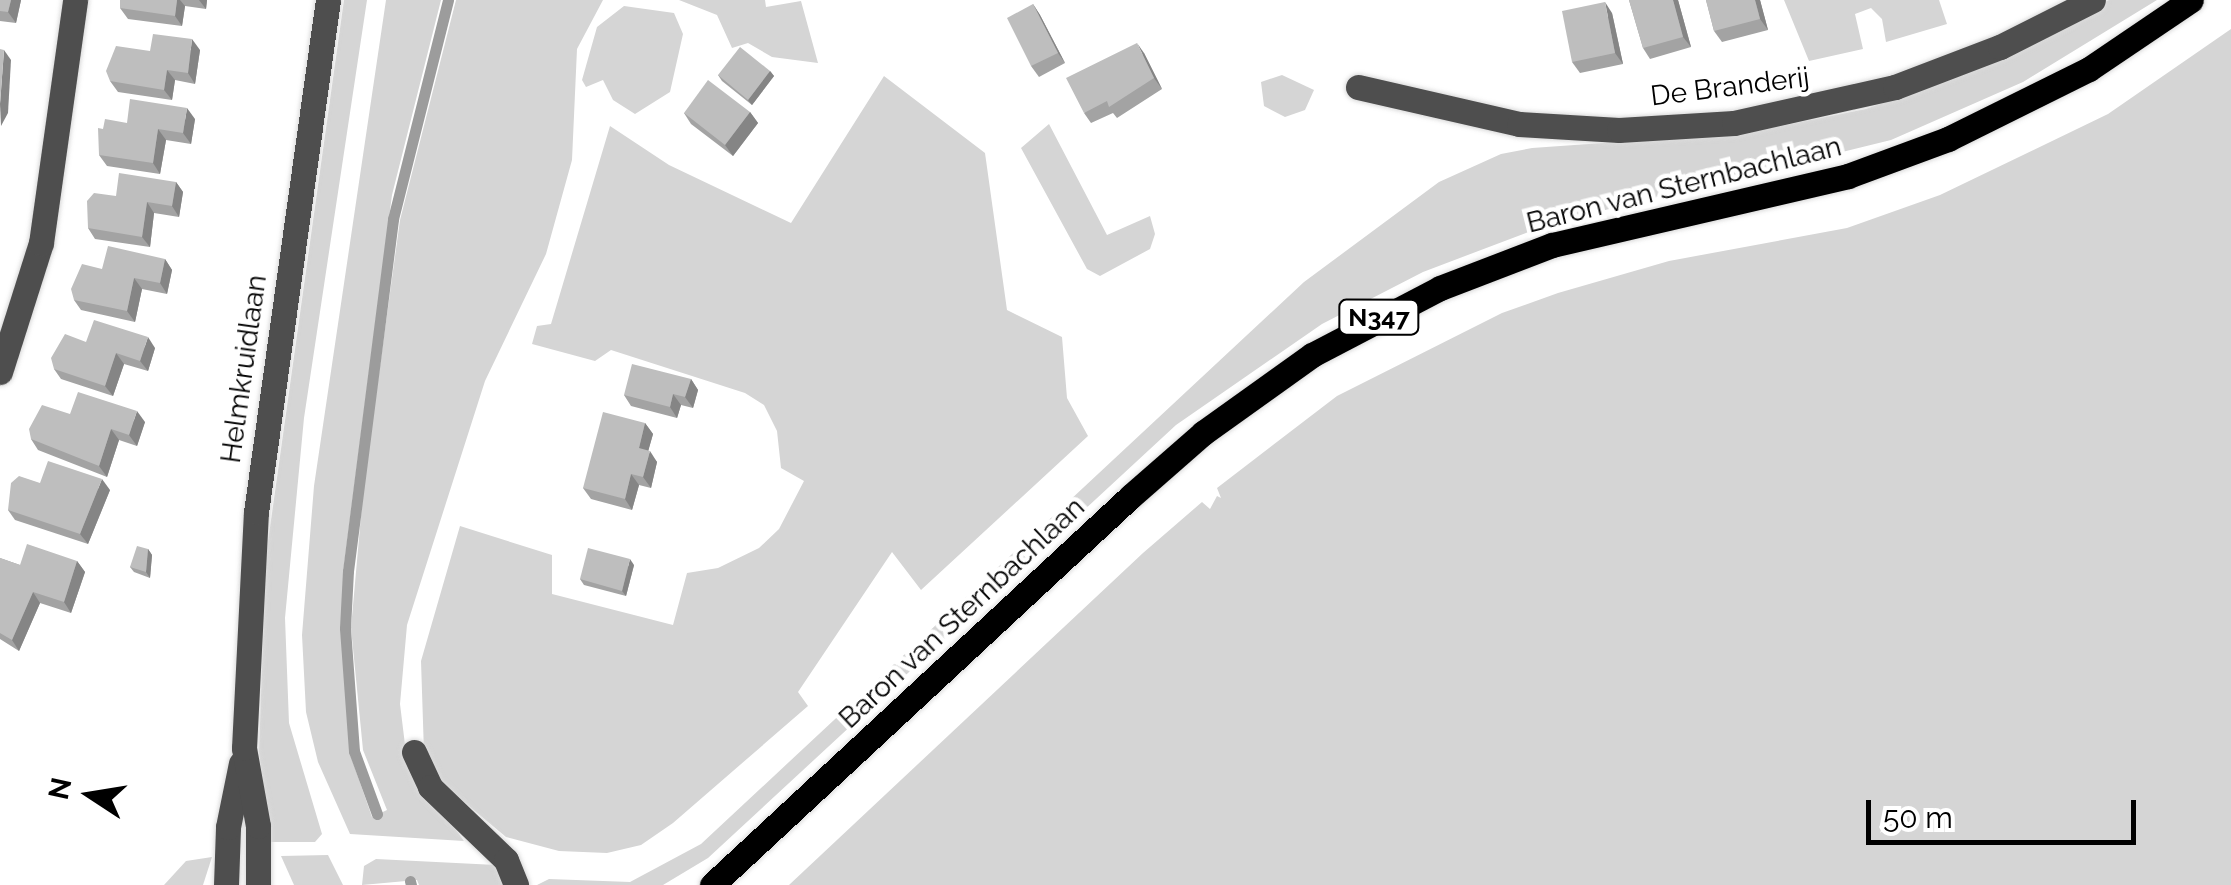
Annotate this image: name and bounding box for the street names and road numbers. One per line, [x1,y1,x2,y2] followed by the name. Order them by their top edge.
[1649,61,1811,113] street label: De Branderij
[1523,130,1845,240] street label: Baron van Sternbachlaan
[214,273,274,465] street label: Helmkruidlaan
[1336,297,1422,337] road number: N347
[832,490,1092,736] street label: Baron van Sternbachlaan

